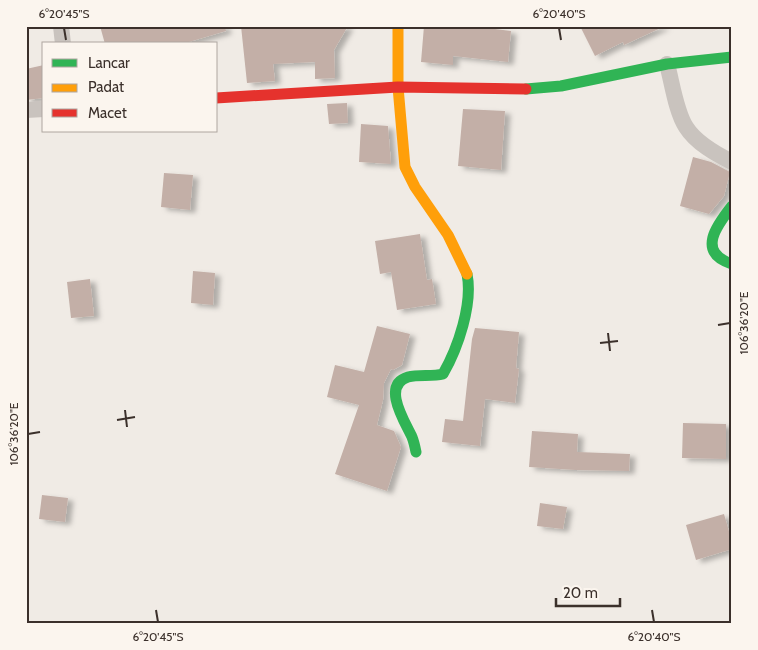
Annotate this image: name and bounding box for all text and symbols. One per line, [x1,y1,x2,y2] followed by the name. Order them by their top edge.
[39,6,89,21] text: 6°20'45"S
[533,6,585,21] text: 6°20'40"S
[42,42,218,132] legend
[88,54,130,72] text: Lancar
[88,78,124,96] text: Padat
[88,104,127,122] text: Macet
[736,291,751,355] text: 106°36'20"E
[6,402,21,466] text: 106°36'20"E
[556,575,619,607] scale bar
[563,584,598,602] text: 20 m
[133,629,183,644] text: 6°20'45"S
[628,629,680,644] text: 6°20'40"S

